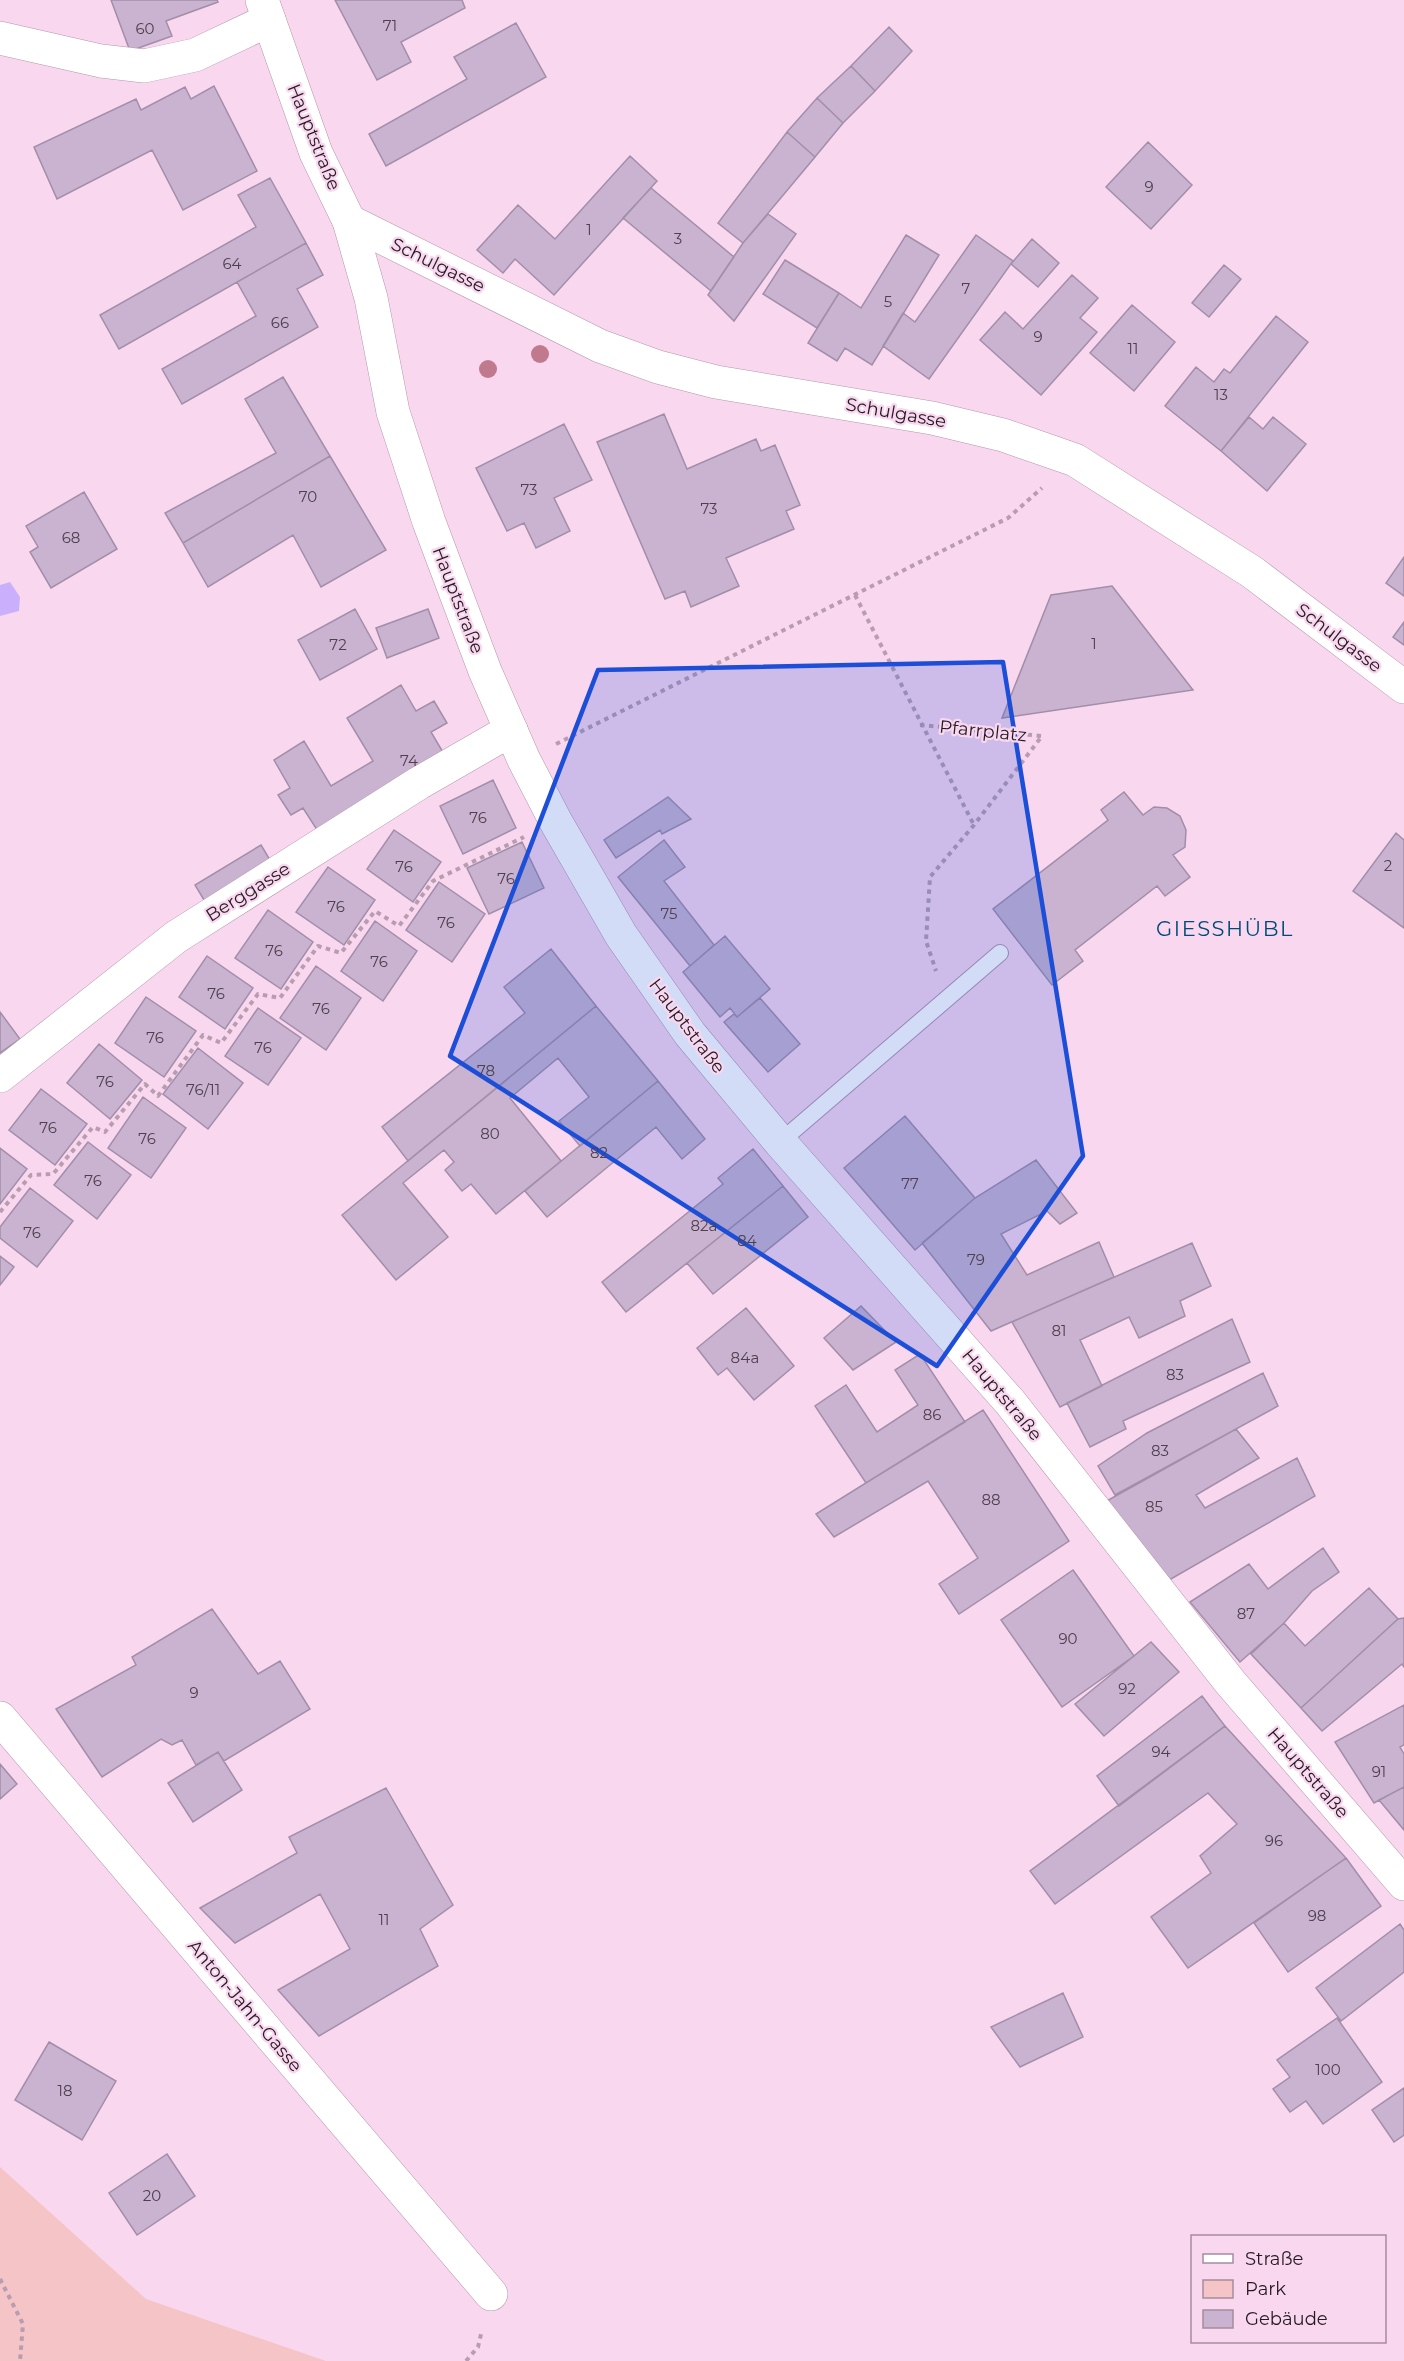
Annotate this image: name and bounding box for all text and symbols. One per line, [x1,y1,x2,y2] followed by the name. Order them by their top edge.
[383,16,397,35] house number: 71
[135,19,155,38] house number: 60
[283,81,345,194] street label: Hauptstraße
[1144,177,1154,196] house number: 9
[586,220,592,239] house number: 1
[674,229,682,248] house number: 3
[388,233,489,297] street label: Schulgasse
[222,254,242,273] house number: 64
[962,279,971,298] house number: 7
[884,292,892,311] house number: 5
[271,313,289,332] house number: 66
[1033,327,1043,346] house number: 9
[1128,339,1138,358] house number: 11
[1214,385,1228,404] house number: 13
[844,393,948,433] street label: Schulgasse
[520,480,538,499] house number: 73
[299,487,317,506] house number: 70
[700,499,718,518] house number: 73
[62,528,80,547] house number: 68
[427,543,489,657] street label: Hauptstraße
[1292,599,1386,677] street label: Schulgasse
[1091,634,1097,653] house number: 1
[329,635,347,654] house number: 72
[938,715,1028,747] street label: Pfarrplatz
[400,751,418,770] house number: 74
[469,808,487,827] house number: 76
[1384,856,1392,875] house number: 2
[202,857,294,927] street label: Berggasse
[395,857,413,876] house number: 76
[497,869,515,888] house number: 76
[327,897,345,916] house number: 76
[660,904,678,923] house number: 75
[437,913,455,932] house number: 76
[1156,916,1294,941] district label: GIESSHÜBL
[265,941,283,960] house number: 76
[370,952,388,971] house number: 76
[644,974,730,1078] street label: Hauptstraße
[207,984,225,1003] house number: 76
[312,999,330,1018] house number: 76
[146,1028,164,1047] house number: 76
[254,1038,272,1057] house number: 76
[477,1061,495,1080] house number: 78
[96,1072,114,1091] house number: 76
[186,1080,220,1099] house number: 76/11
[39,1118,57,1137] house number: 76
[480,1124,500,1143] house number: 80
[138,1129,156,1148] house number: 76
[590,1143,608,1162] house number: 82
[84,1171,102,1190] house number: 76
[901,1174,919,1193] house number: 77
[691,1216,717,1235] house number: 82a
[23,1223,41,1242] house number: 76
[737,1231,757,1250] house number: 84
[967,1250,985,1269] house number: 79
[1052,1321,1067,1340] house number: 81
[957,1345,1047,1445] street label: Hauptstraße
[731,1348,759,1367] house number: 84a
[1166,1365,1184,1384] house number: 83
[923,1405,941,1424] house number: 86
[1151,1441,1169,1460] house number: 83
[981,1490,1001,1509] house number: 88
[1145,1497,1163,1516] house number: 85
[1237,1604,1255,1623] house number: 87
[1058,1629,1078,1648] house number: 90
[1118,1679,1136,1698] house number: 92
[189,1683,199,1702] house number: 9
[1263,1723,1353,1823] street label: Hauptstraße
[1151,1742,1171,1761] house number: 94
[1372,1762,1386,1781] house number: 91
[1265,1831,1283,1850] house number: 96
[1308,1906,1326,1925] house number: 98
[379,1910,389,1929] house number: 11
[183,1935,307,2077] street label: Anton-Jahn-Gasse
[1315,2060,1341,2079] house number: 100
[58,2081,73,2100] house number: 18
[143,2186,161,2205] house number: 20
[1191,2235,1386,2343] legend
[1245,2248,1304,2270] text: Straße
[1245,2278,1286,2300] text: Park
[1245,2308,1328,2330] text: Gebäude

